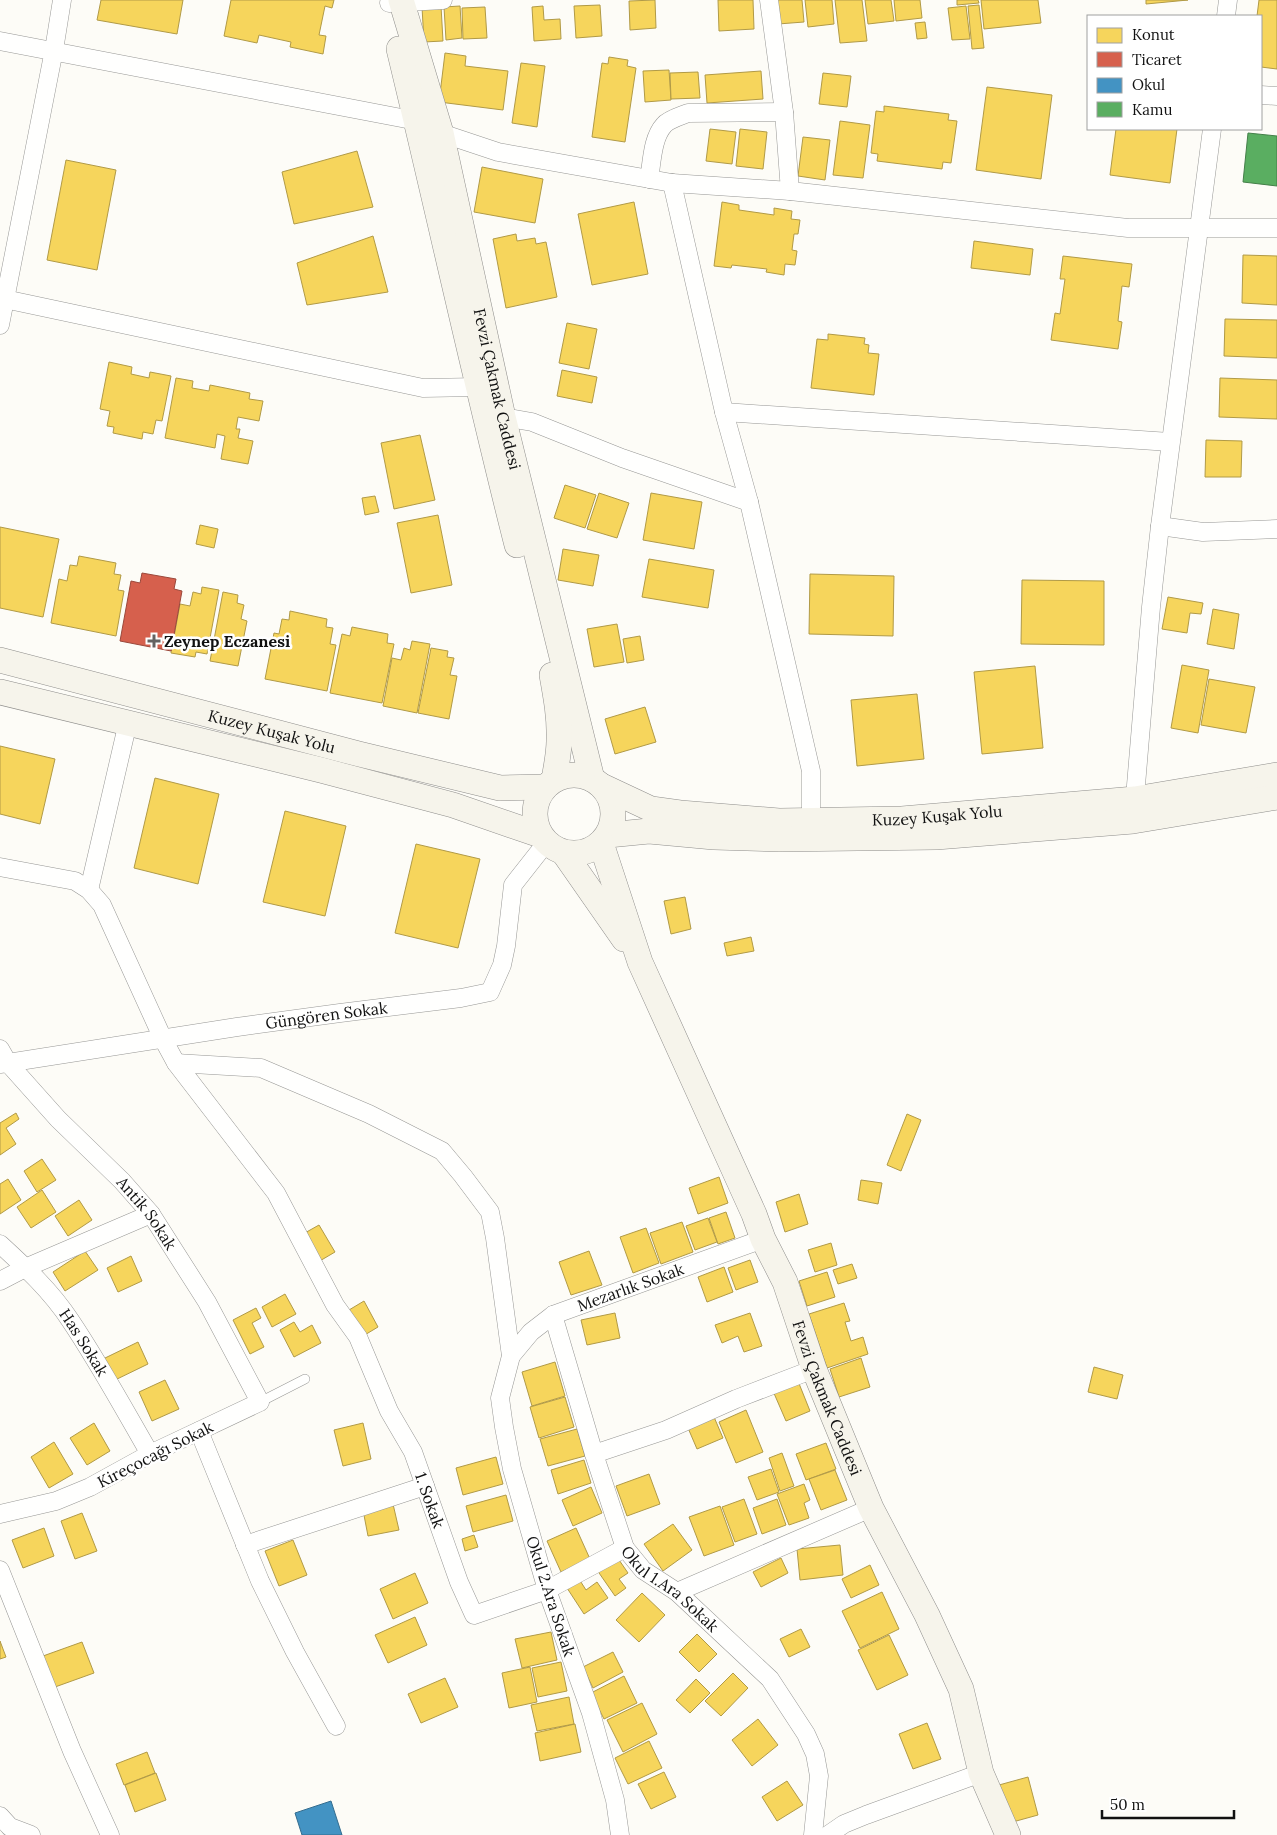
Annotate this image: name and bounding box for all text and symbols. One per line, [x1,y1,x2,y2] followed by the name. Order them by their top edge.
[1087,15,1262,130] legend
[1132,25,1175,44] text: Konut
[1132,50,1182,69] text: Ticaret
[1132,75,1165,94] text: Okul
[1132,100,1172,119] text: Kamu
[470,306,526,472] street label: Fevzi Çakmak Caddesi
[164,631,290,651] place label: Zeynep Eczanesi
[148,635,160,647] marker: Zeynep Eczanesi
[206,705,338,758] street label: Kuzey Kuşak Yolu
[872,800,1004,829] street label: Kuzey Kuşak Yolu
[264,997,389,1033] street label: Güngören Sokak
[112,1172,181,1254] street label: Antik Sokak
[574,1258,687,1315] street label: Mezarlık Sokak
[55,1305,113,1380] street label: Has Sokak
[788,1318,867,1478] street label: Fevzi Çakmak Caddesi
[94,1416,217,1492] street label: Kireçocağı Sokak
[411,1469,449,1531] street label: 1. Sokak
[522,1533,580,1659] street label: Okul 2.Ara Sokak
[617,1541,723,1636] street label: Okul 1.Ara Sokak
[1102,1788,1234,1820] scale bar
[1110,1795,1145,1814] text: 50 m

